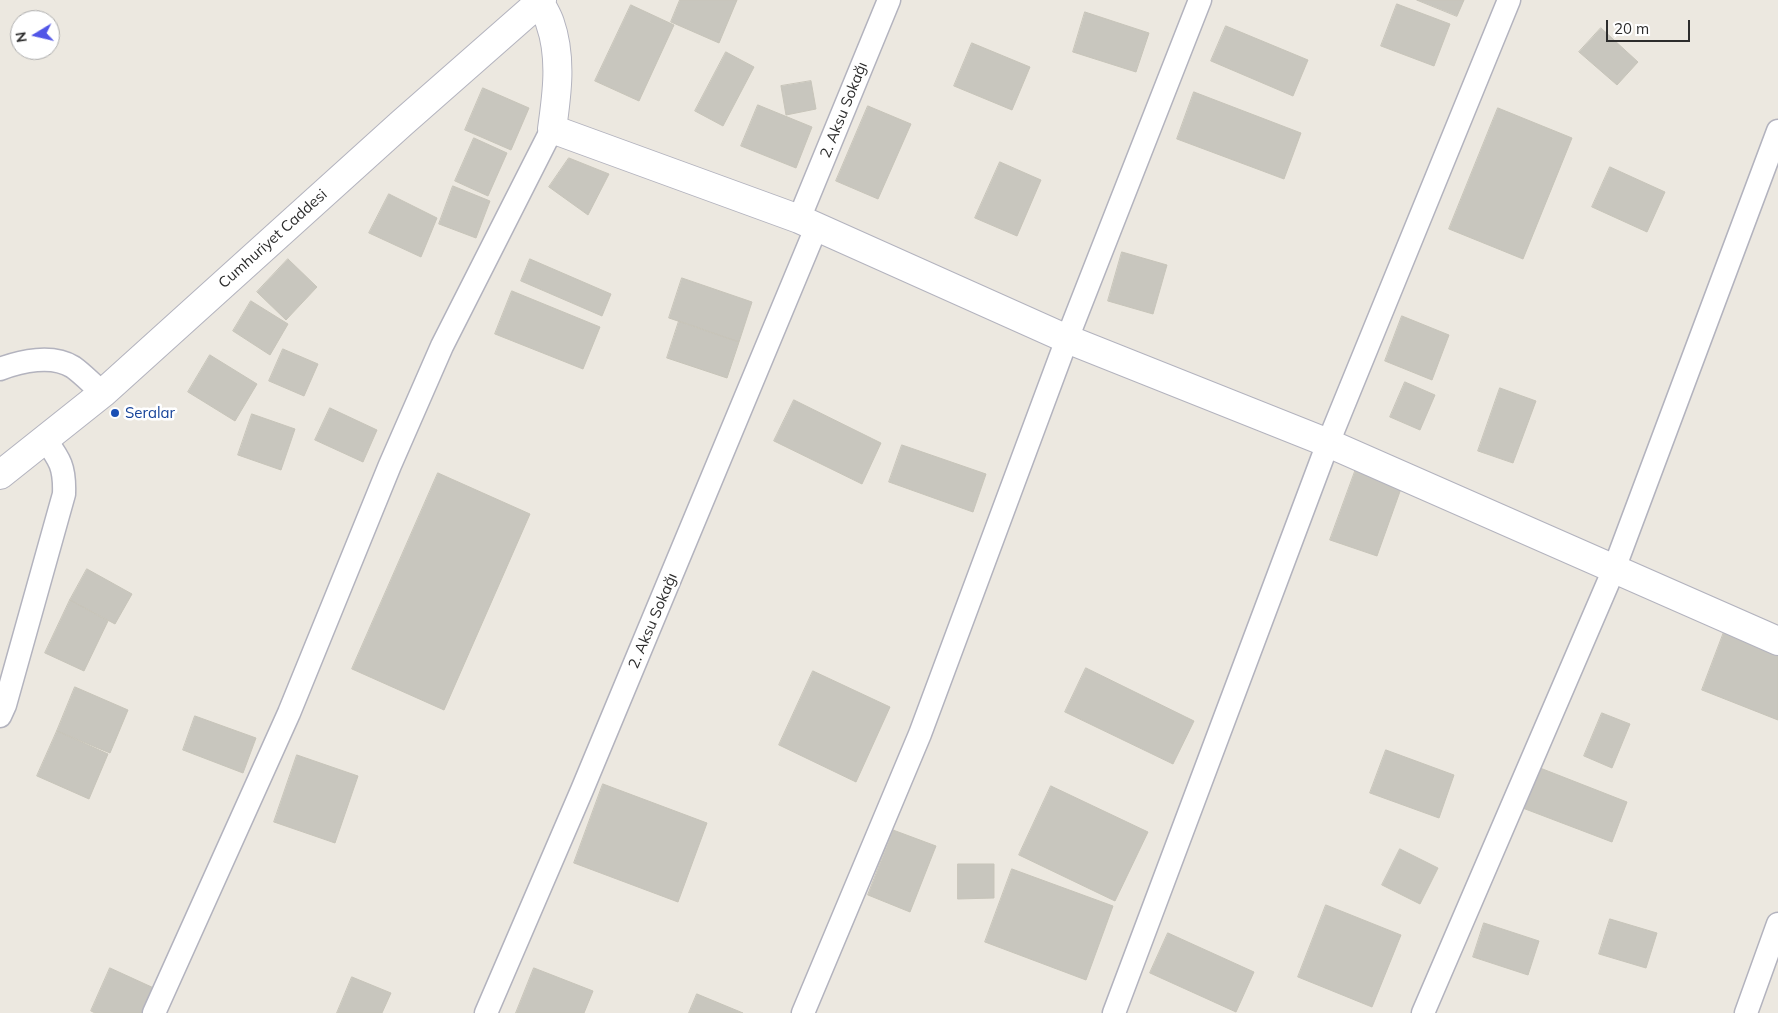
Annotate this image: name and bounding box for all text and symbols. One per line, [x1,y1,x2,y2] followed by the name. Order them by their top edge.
[10,10,60,60] north arrow
[1608,10,1692,42] scale bar
[1614,19,1649,38] text: 20 m
[11,31,31,44] text: N
[817,59,871,161] street label: 2. Aksu Sokağı
[215,186,331,292] street label: Cumhuriyet Caddesi
[125,404,175,422] place label: Seralar
[109,407,121,419] marker: Seralar
[625,570,681,672] street label: 2. Aksu Sokağı

